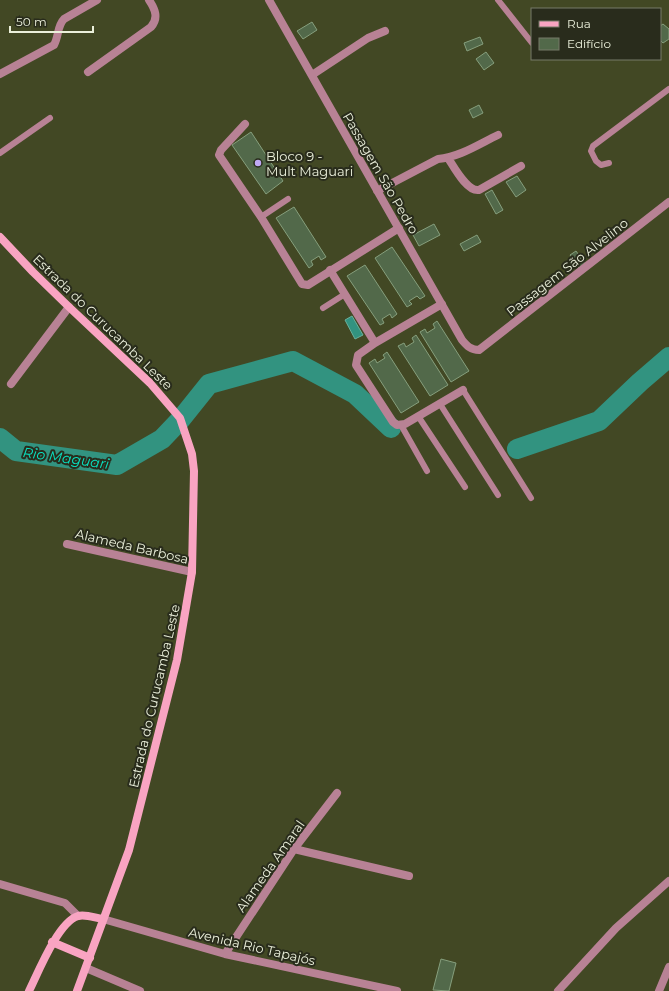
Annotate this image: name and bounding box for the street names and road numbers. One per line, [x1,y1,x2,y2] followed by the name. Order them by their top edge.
[340,110,422,236] street label: Passagem São Pedro
[503,215,631,319] street label: Passagem São Alvelino
[30,251,176,393] street label: Estrada do Curucamba Leste
[74,525,190,567] street label: Alameda Barbosa
[125,603,183,789] street label: Estrada do Curucamba Leste
[232,817,308,915] street label: Alameda Amaral
[187,924,317,968] street label: Avenida Rio Tapajós

